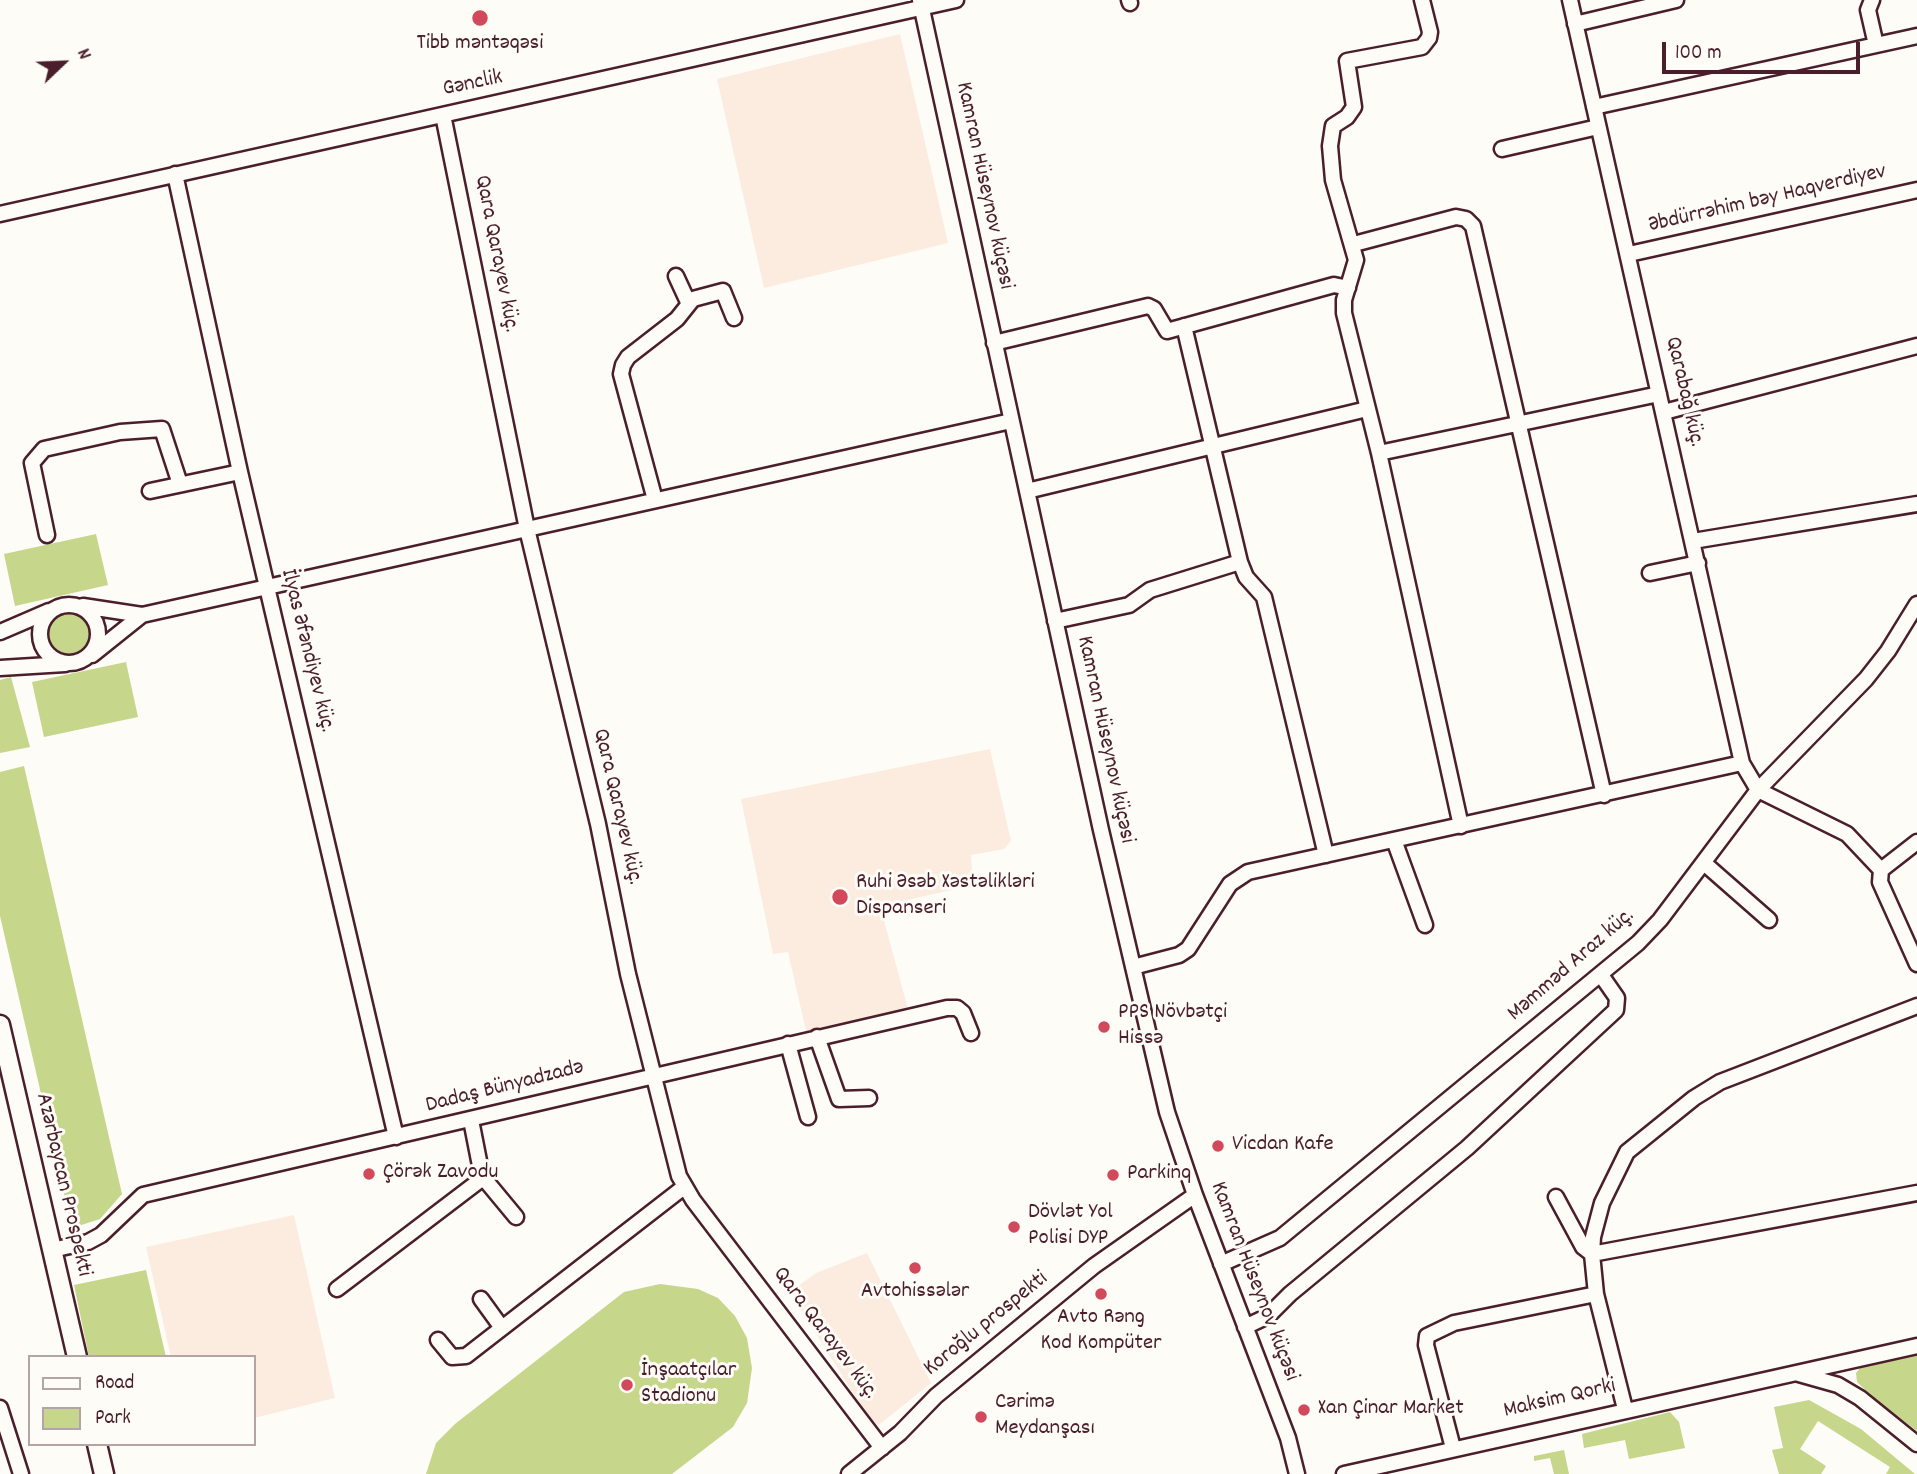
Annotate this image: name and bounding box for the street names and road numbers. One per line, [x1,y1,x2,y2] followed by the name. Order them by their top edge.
[441,65,505,105] street label: Gənclik
[948,80,1018,292] street label: Kamran Hüseynov küçəsi
[1647,159,1889,241] street label: Əbdürrəhim bəy Haqverdiyev
[466,173,524,335] street label: Qara Qarayev küç.
[1657,334,1709,450] street label: Qarabağ küç.
[272,567,340,735] street label: İlyas Əfəndiyev küç.
[1069,634,1139,846] street label: Kamran Hüseynov küçəsi
[585,726,647,888] street label: Qara Qarayev küç.
[1503,903,1641,1029] street label: Məmməd Araz küç.
[423,1055,587,1121] street label: Dadaş Bünyadzadə
[27,1091,97,1279] street label: Azərbaycan Prospekti
[1202,1178,1304,1386] street label: Kamran Hüseynov küçəsi
[765,1262,883,1406] street label: Qara Qarayev küç.
[919,1266,1055,1384] street label: Koroğlu prospekti
[1501,1374,1619,1426] street label: Maksim Qorki

